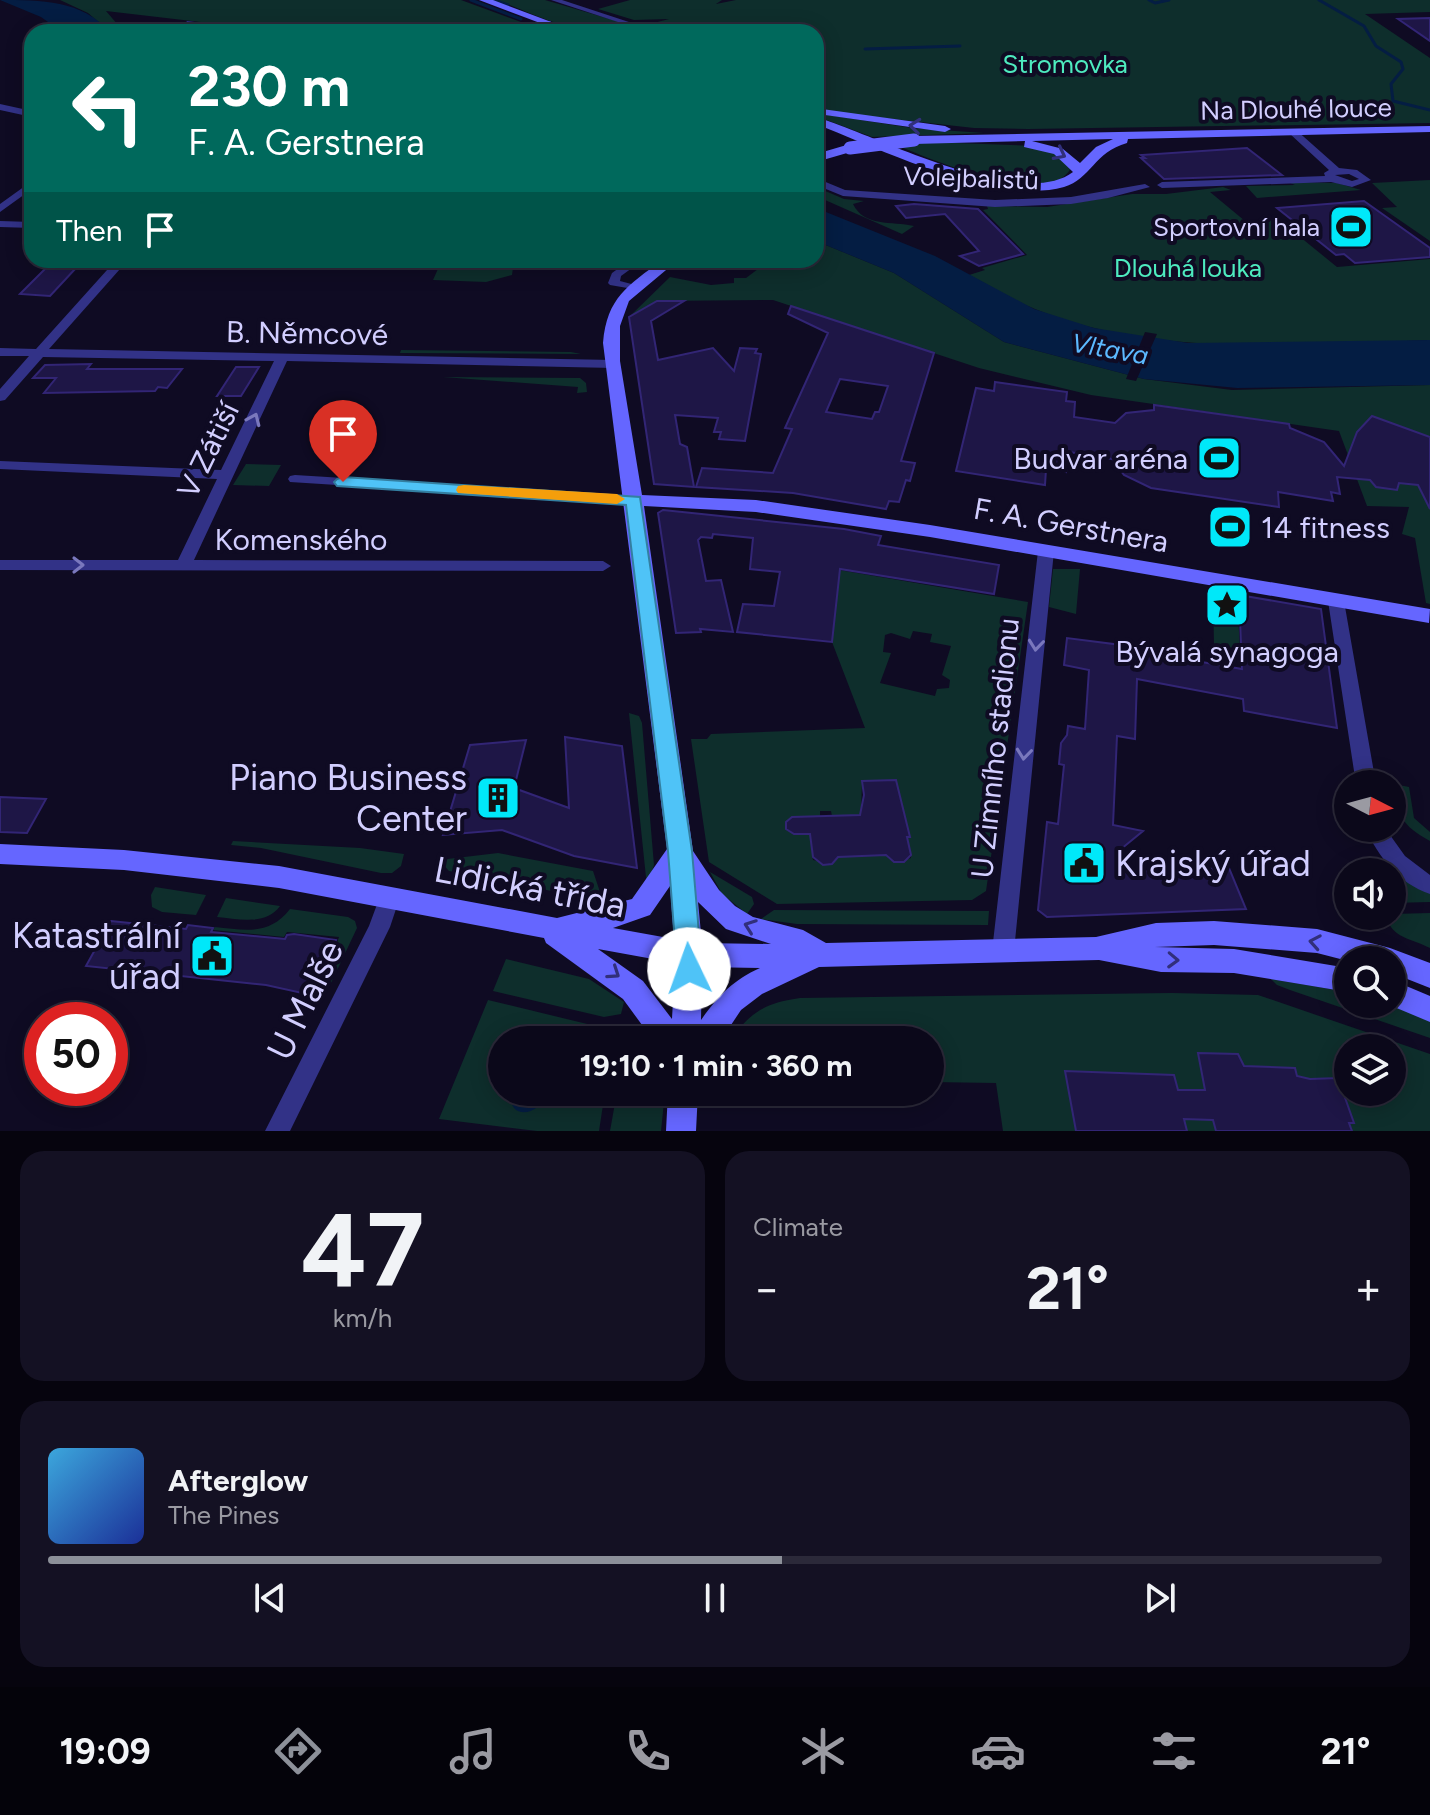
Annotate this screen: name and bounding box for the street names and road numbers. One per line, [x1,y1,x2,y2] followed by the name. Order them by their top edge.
[1200,91,1392,127] street label: Na Dlouhé louce
[903,160,1039,196] street label: Volejbalistů
[226,313,388,353] street label: B. Němcové
[169,394,248,504] street label: V Zátiší
[971,490,1171,560] street label: F. A. Gerstnera
[215,521,387,558] street label: Komenského
[963,616,1027,880] street label: U Zimního stadionu
[431,847,629,927] street label: Lidická třída
[258,933,352,1067] street label: U Malše

